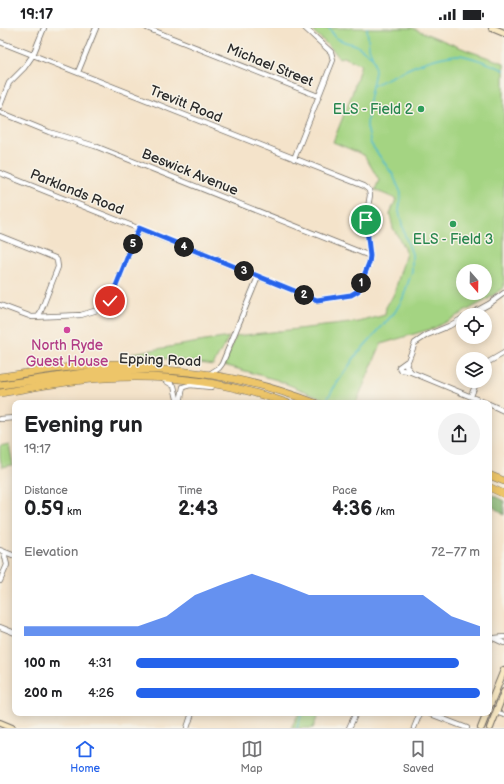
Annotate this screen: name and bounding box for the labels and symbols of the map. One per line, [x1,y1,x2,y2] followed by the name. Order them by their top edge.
[224,40,316,90] street label: Michael Street
[147,82,225,126] street label: Trevitt Road
[333,101,414,118] place label: ELS - Field 2
[416,104,426,114] marker: ELS - Field 2
[139,145,241,199] street label: Beswick Avenue
[28,165,126,219] street label: Parklands Road
[349,203,383,237] pin
[448,219,458,229] marker: ELS - Field 3
[413,231,493,248] place label: ELS - Field 3
[123,234,143,254] pin: 5
[174,237,194,257] pin: 4
[234,261,254,281] pin: 3
[456,264,492,300] north arrow
[351,273,371,293] pin: 1
[93,284,127,318] pin
[294,285,314,305] pin: 2
[62,325,72,335] marker: North Ryde Guest House
[26,337,108,370] place label: North Ryde Guest House
[119,350,201,370] street label: Epping Road

